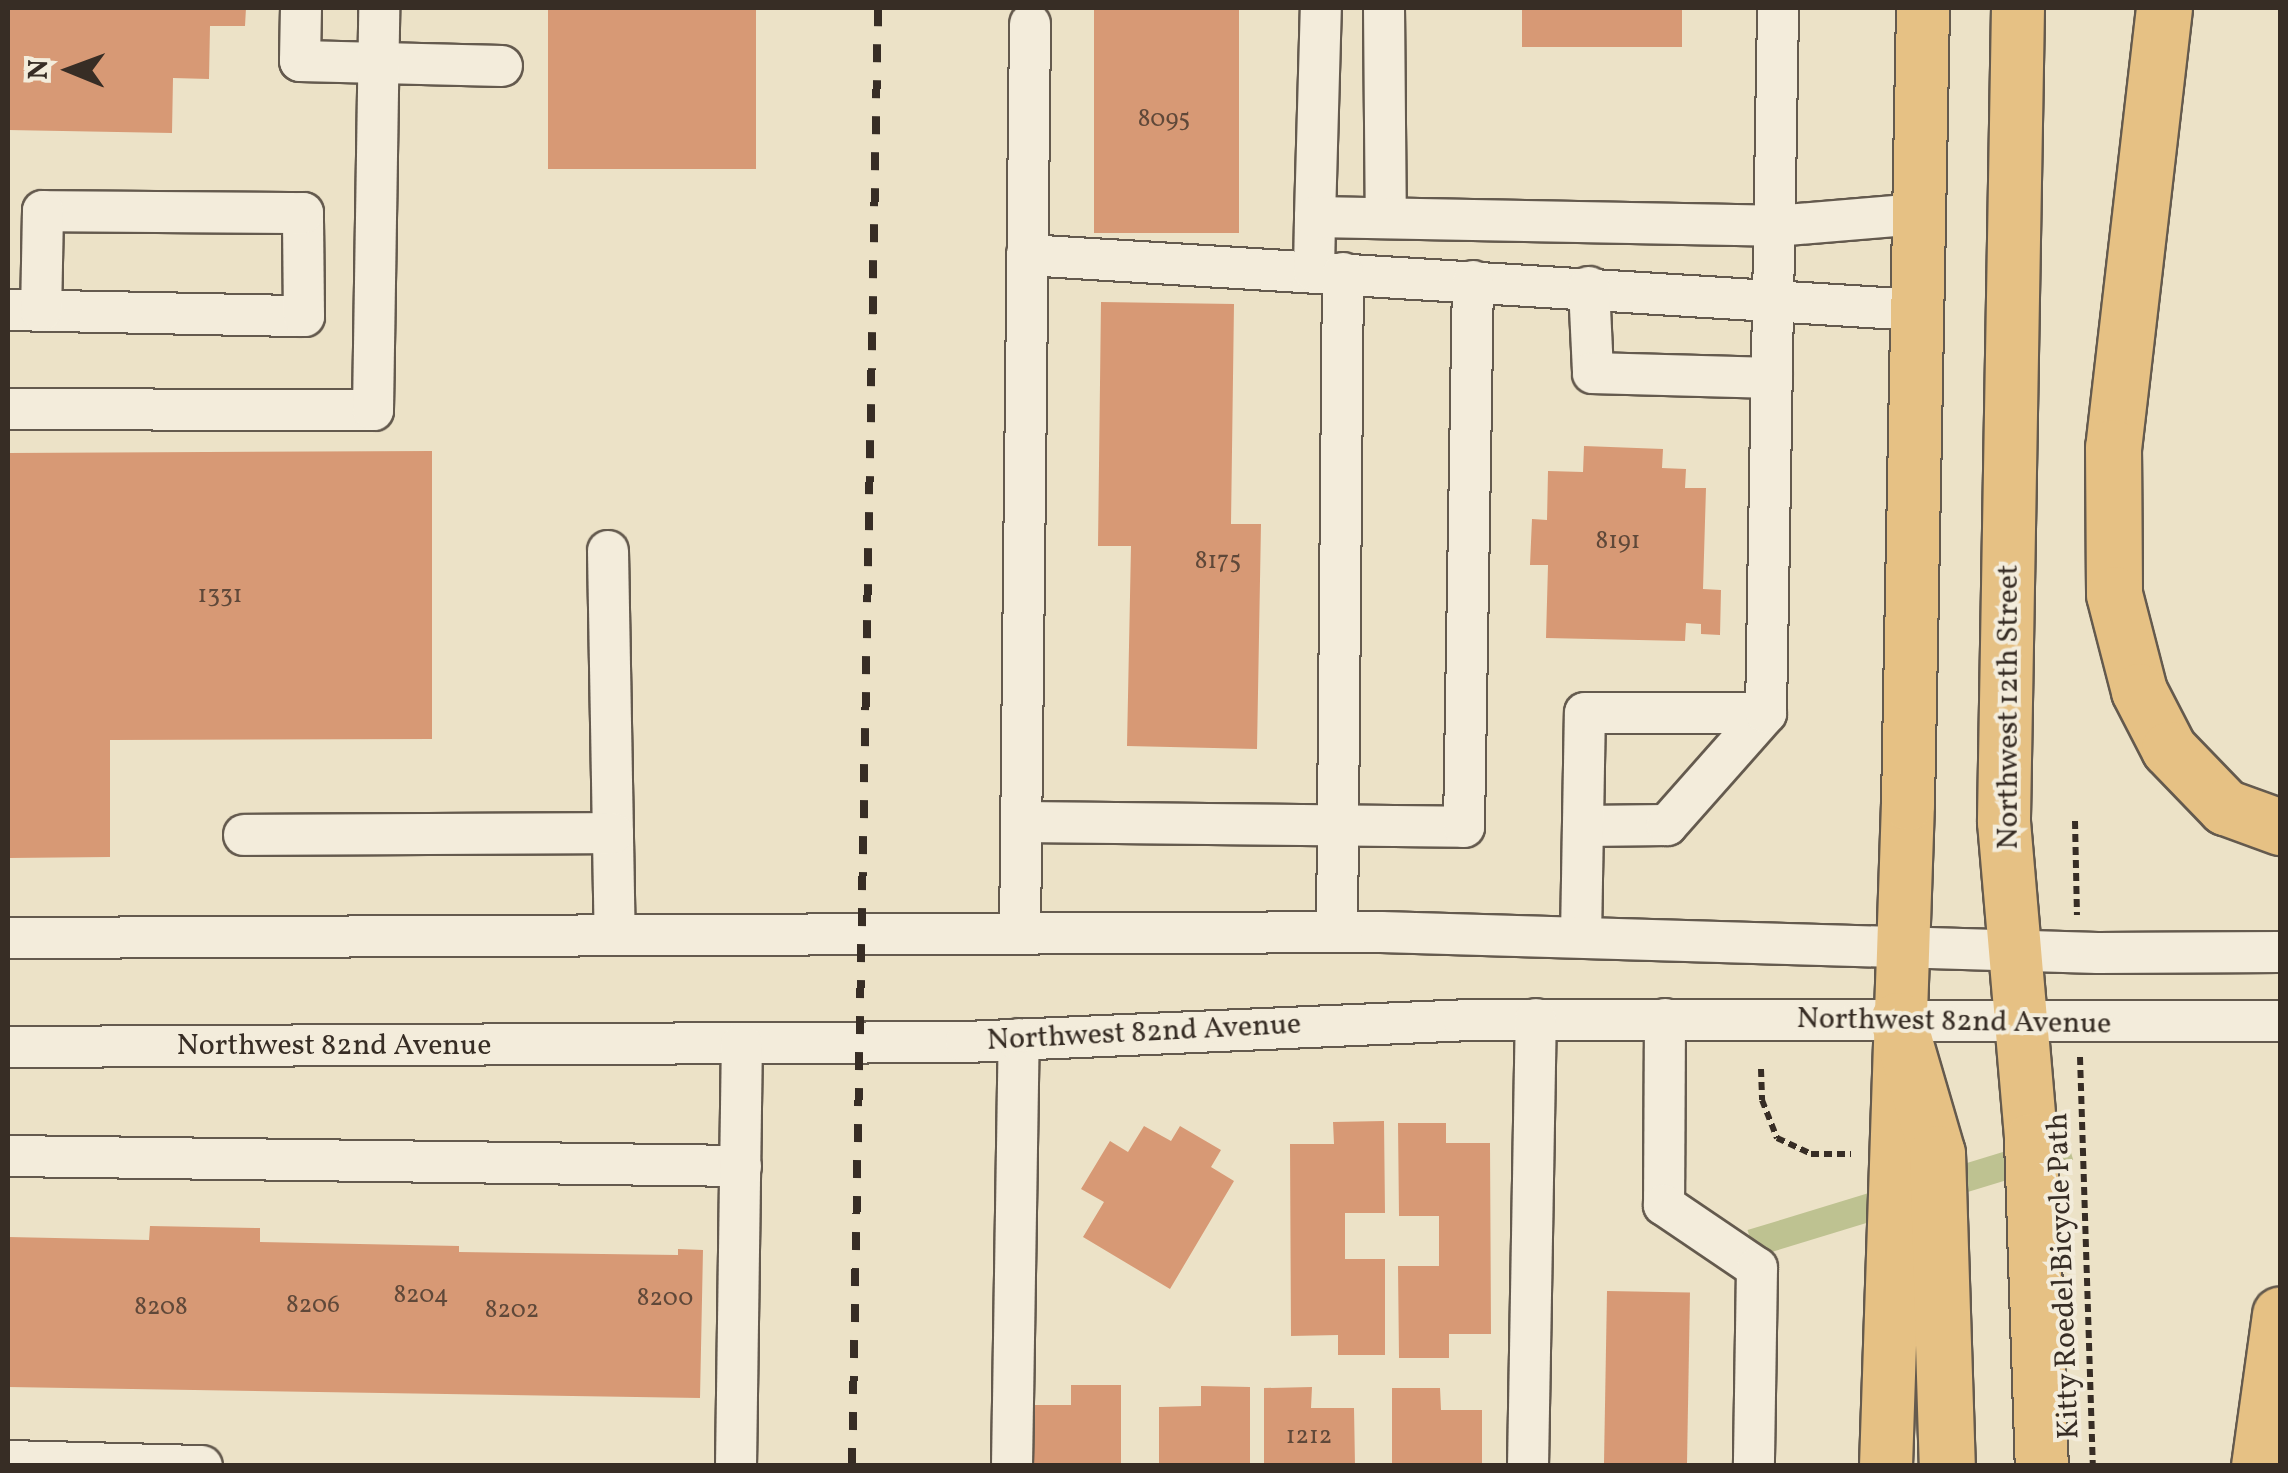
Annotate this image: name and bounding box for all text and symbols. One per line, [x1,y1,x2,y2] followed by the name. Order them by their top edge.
[20,20,120,120] north arrow
[20,59,59,80] text: N
[1138,105,1190,135] house number: 8095
[1595,527,1641,557] house number: 8191
[1195,547,1241,577] house number: 8175
[1991,564,2027,850] street label: Northwest 12th Street
[198,581,242,611] house number: 1331
[1796,1001,2112,1043] street label: Northwest 82nd Avenue
[986,1007,1302,1059] street label: Northwest 82nd Avenue
[177,1028,491,1064] street label: Northwest 82nd Avenue
[2040,1112,2088,1440] street label: Kitty Roedel Bicycle Path
[393,1281,449,1311] house number: 8204
[637,1284,693,1314] house number: 8200
[286,1291,340,1321] house number: 8206
[134,1293,188,1323] house number: 8208
[485,1296,539,1326] house number: 8202
[1286,1422,1332,1452] house number: 1212

